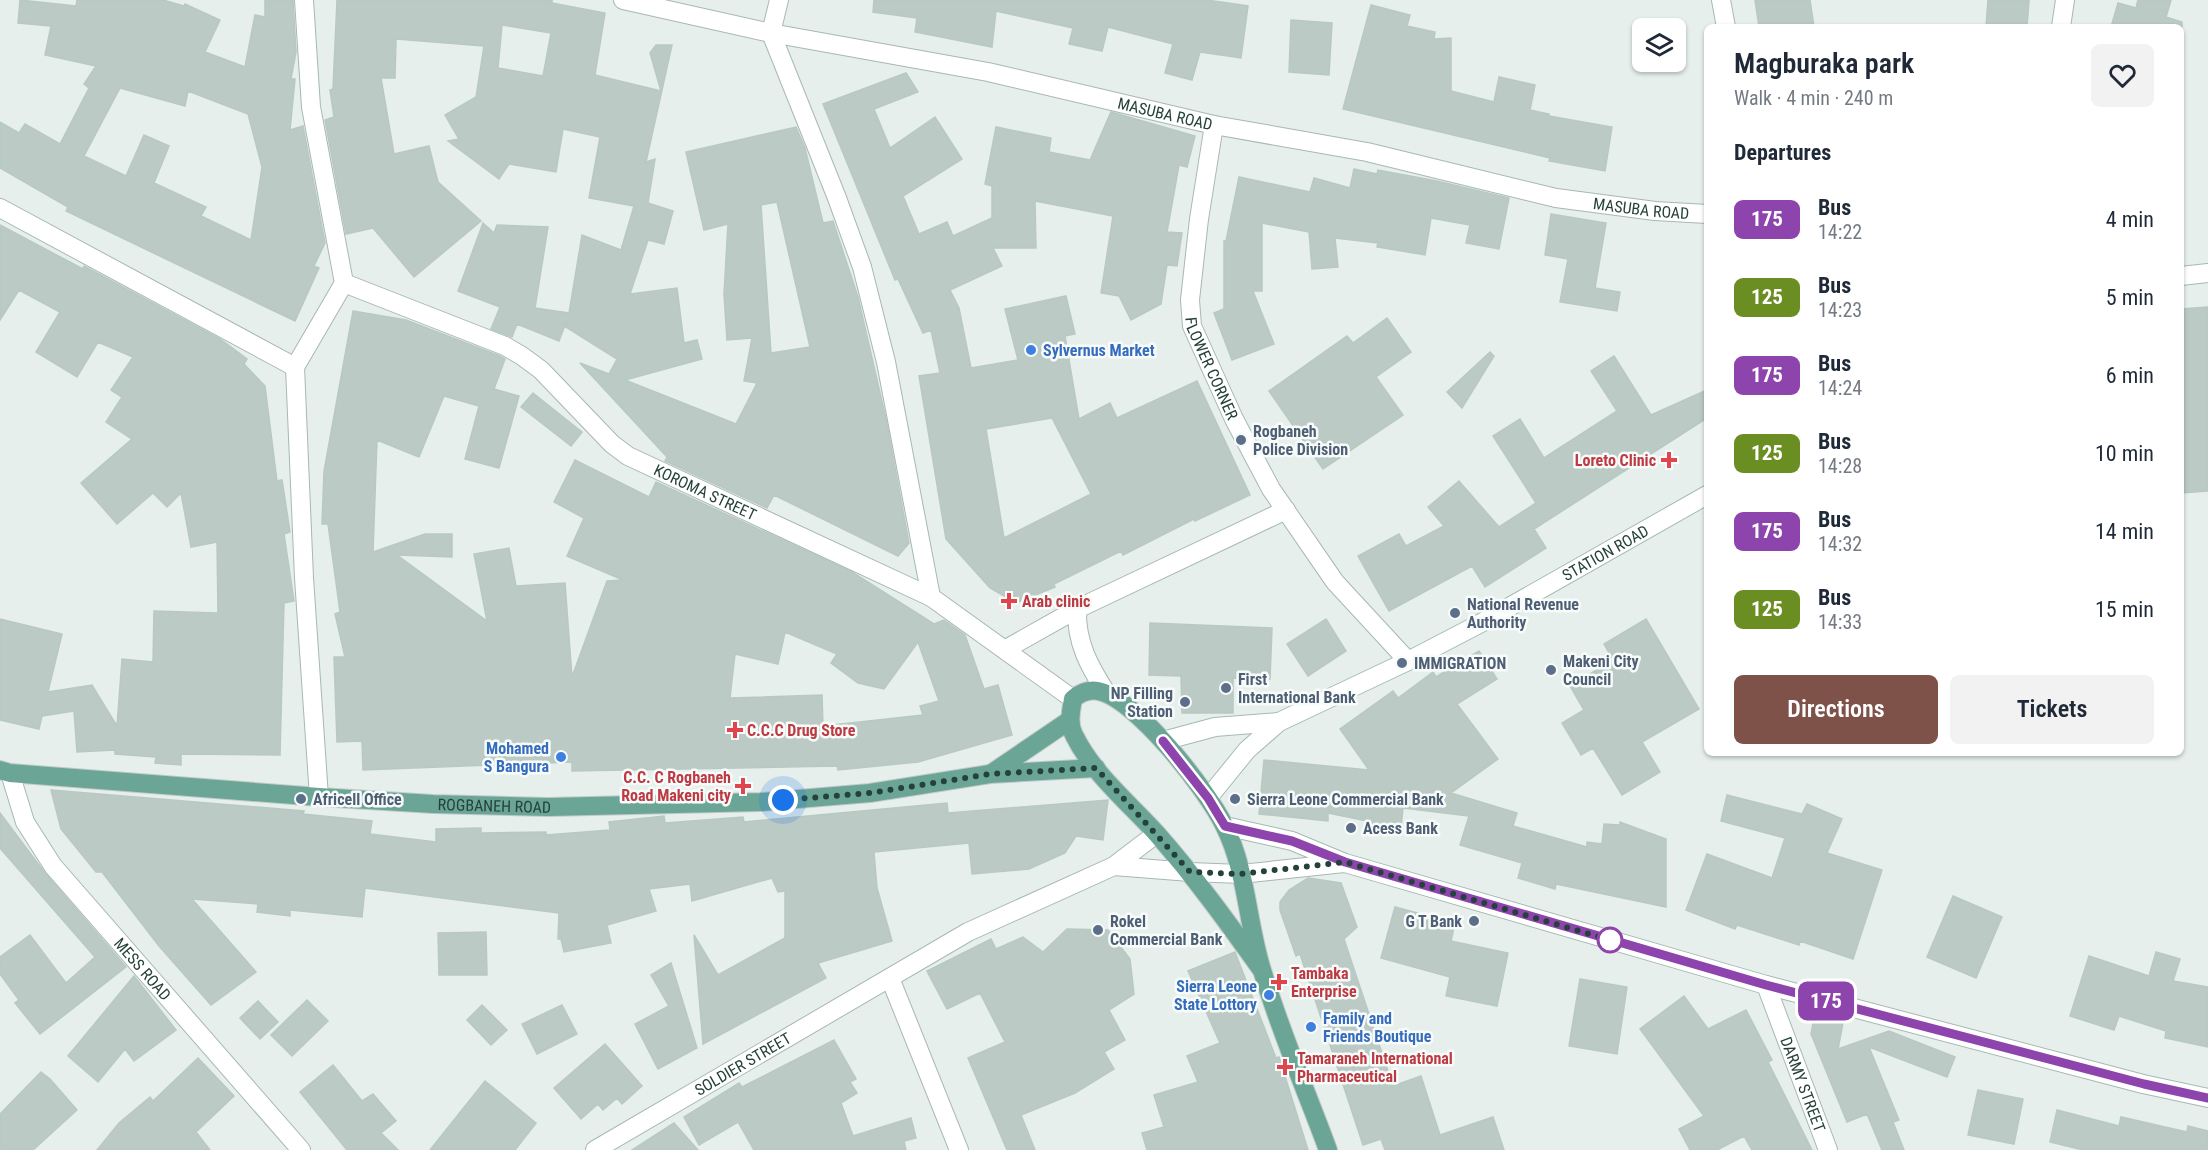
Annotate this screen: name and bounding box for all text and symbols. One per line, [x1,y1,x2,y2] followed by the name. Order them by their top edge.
[1632,18,1686,72] map controls
[1632,18,1686,72] button: layers
[2091,44,2154,107] button: heart
[1734,47,1914,80] text: Magburaka park
[1734,86,1893,110] text: Walk · 4 min · 240 m
[1116,94,1214,134] street label: MASUBA ROAD
[1734,140,1831,165] text: Departures
[1592,194,1690,223] street label: MASUBA ROAD
[1818,195,1851,220] text: Bus
[1751,207,1783,231] text: 175
[2106,207,2154,232] text: 4 min
[1818,220,1862,244] text: 14:22
[1818,273,1851,298] text: Bus
[1751,285,1783,309] text: 125
[2106,285,2154,310] text: 5 min
[1818,298,1862,322] text: 14:23
[1181,316,1242,423] street label: FLOWER CORNER
[1043,341,1155,360] place label: Sylvernus Market
[1024,343,1038,357] marker: Sylvernus Market
[1818,351,1851,376] text: Bus
[1751,363,1783,387] text: 175
[2106,363,2154,388] text: 6 min
[1818,376,1862,400] text: 14:24
[1253,422,1348,459] place label: Rogbaneh Police Division
[1818,429,1851,454] text: Bus
[1234,433,1248,447] marker: Rogbaneh Police Division
[1751,441,1783,465] text: 125
[2095,441,2154,466] text: 10 min
[1575,451,1656,470] place label: Loreto Clinic
[1660,451,1678,469] marker: Loreto Clinic
[1818,454,1862,478] text: 14:28
[651,460,759,524] street label: KOROMA STREET
[1818,507,1851,532] text: Bus
[1751,519,1783,543] text: 175
[2095,519,2154,544] text: 14 min
[1559,521,1652,585] street label: STATION ROAD
[1818,532,1862,556] text: 14:32
[1818,585,1851,610] text: Bus
[1000,592,1018,610] marker: Arab clinic
[1022,592,1090,611] place label: Arab clinic
[1467,595,1579,632] place label: National Revenue Authority
[1751,597,1783,621] text: 125
[2095,597,2154,622] text: 15 min
[1448,606,1462,620] marker: National Revenue Authority
[1818,610,1862,634] text: 14:33
[1563,652,1639,689] place label: Makeni City Council
[1414,654,1506,673] place label: IMMIGRATION
[1395,656,1409,670] marker: IMMIGRATION
[1544,663,1558,677] marker: Makeni City Council
[1238,670,1356,707] place label: First International Bank
[1734,675,1938,744] button: Directions
[1950,675,2154,744] button: Tickets
[1219,681,1233,695] marker: First International Bank
[1111,684,1173,721] place label: NP Filling Station
[1178,695,1192,709] marker: NP Filling Station
[747,721,856,740] place label: C.C.C Drug Store
[728,723,742,737] marker: C.C.C Drug Store
[484,739,549,776] place label: Mohamed S Bangura
[554,750,568,764] marker: Mohamed S Bangura
[621,768,731,805] place label: C.C. C Rogbaneh Road Makeni city
[736,779,750,793] marker: C.C. C Rogbaneh Road Makeni city
[768,785,798,815] your location
[313,790,402,809] place label: Africell Office
[1247,790,1444,809] place label: Sierra Leone Commercial Bank
[294,792,308,806] marker: Africell Office
[1228,792,1242,806] marker: Sierra Leone Commercial Bank
[437,795,551,817] street label: ROGBANEH ROAD
[1363,819,1438,838] place label: Acess Bank
[1344,821,1358,835] marker: Acess Bank
[1110,912,1223,949] place label: Rokel Commercial Bank
[1405,912,1462,931] place label: G T Bank
[1467,914,1481,928] marker: G T Bank
[1091,923,1105,937] marker: Rokel Commercial Bank
[1597,927,1623,953] unlabelled marker
[110,934,175,1004] street label: MESS ROAD
[1291,964,1357,1001] place label: Tambaka Enterprise
[1272,975,1286,989] marker: Tambaka Enterprise
[1174,977,1257,1014] place label: Sierra Leone State Lottory
[1792,982,1860,1020] line badge: 175
[1262,988,1276,1002] marker: Sierra Leone State Lottory
[1810,989,1842,1013] text: 175
[1323,1009,1432,1046] place label: Family and Friends Boutique
[1304,1020,1318,1034] marker: Family and Friends Boutique
[691,1029,794,1100] street label: SOLDIER STREET
[1776,1034,1829,1135] street label: DARMY STREET
[1297,1049,1453,1086] place label: Tamaraneh International Pharmaceutical
[1278,1060,1292,1074] marker: Tamaraneh International Pharmaceutical

